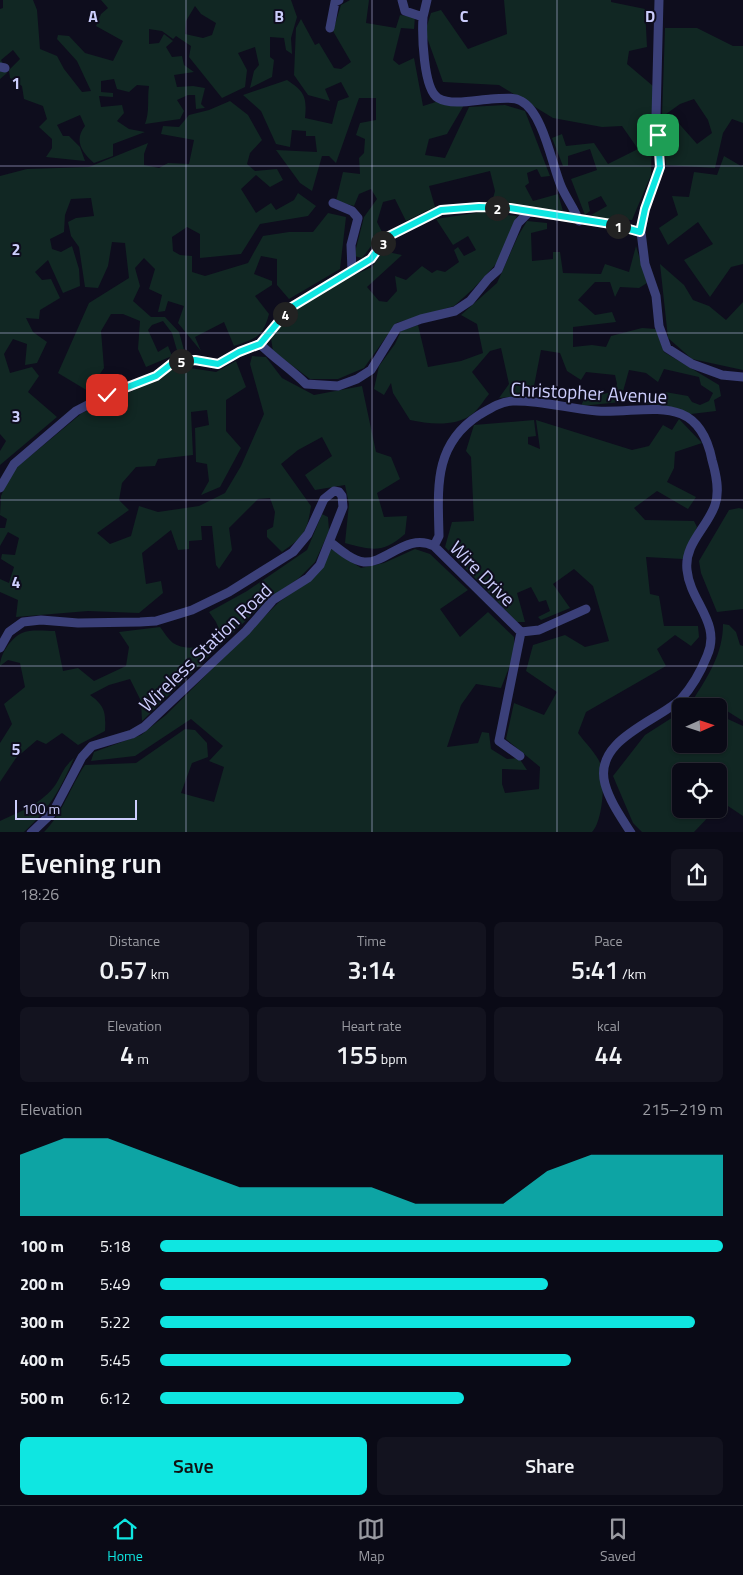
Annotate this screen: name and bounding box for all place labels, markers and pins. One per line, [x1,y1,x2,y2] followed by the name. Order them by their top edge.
[637,114,679,156] pin
[484,196,510,220] pin: 2
[606,214,630,238] pin: 1
[370,230,396,256] pin: 3
[272,302,298,326] pin: 4
[168,348,194,374] pin: 5
[86,374,128,416] pin

